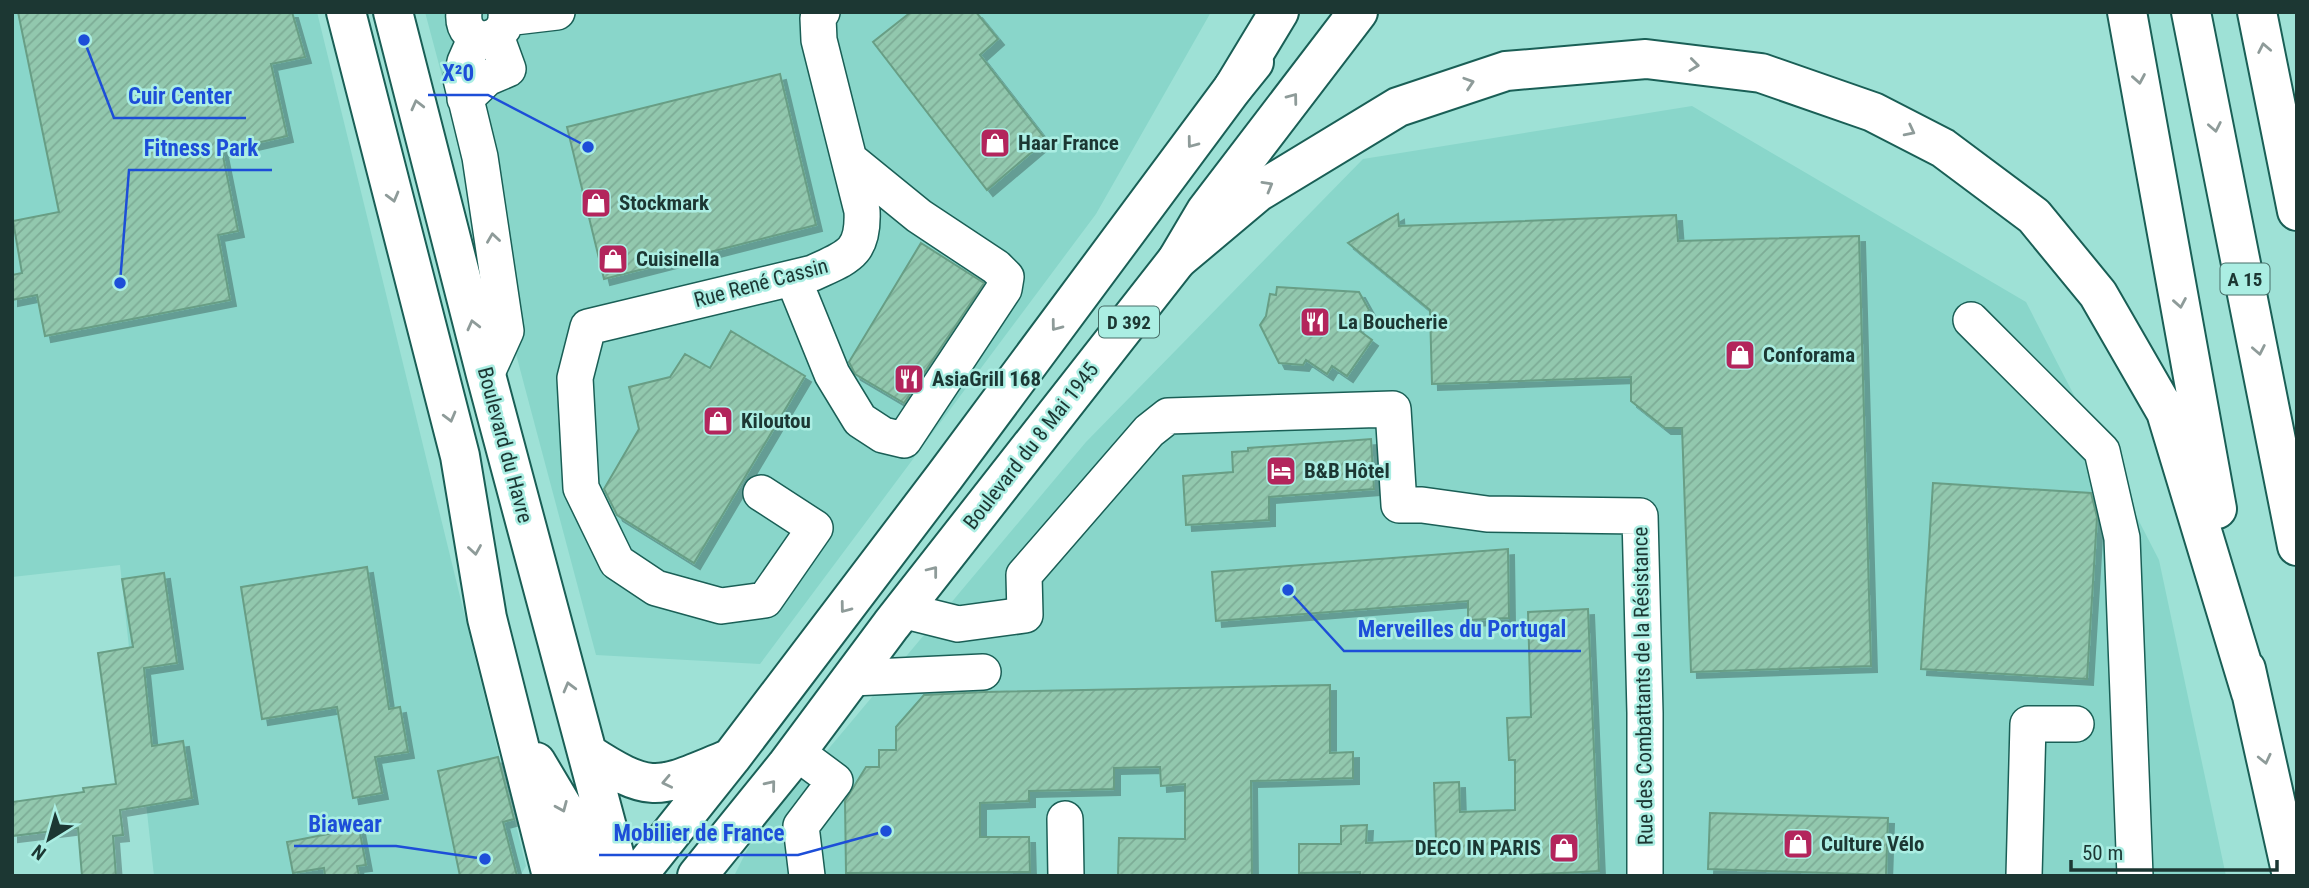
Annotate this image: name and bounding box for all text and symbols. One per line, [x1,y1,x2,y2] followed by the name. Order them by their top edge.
[2258,42,2273,54] one-way arrow
[428,51,488,95] callout: X²0
[1689,57,1700,72] one-way arrow
[442,60,474,87] text: X²0
[2131,73,2146,85] one-way arrow
[114,74,246,118] callout: Cuir Center
[1463,77,1475,91] one-way arrow
[128,83,232,110] text: Cuir Center
[1284,93,1297,105] one-way arrow
[410,99,425,111] one-way arrow
[2207,121,2222,133] one-way arrow
[1903,123,1915,137] one-way arrow
[129,126,272,170] callout: Fitness Park
[978,126,1012,160] shop icon: Haar France
[1018,131,1119,155] place label: Haar France
[144,135,259,162] text: Fitness Park
[1188,135,1200,148] one-way arrow
[1261,182,1274,195] one-way arrow
[579,186,613,220] shop icon: Stockmark
[385,191,400,203] one-way arrow
[619,191,710,215] place label: Stockmark
[485,233,500,244] one-way arrow
[596,242,630,276] shop icon: Cuisinella
[636,247,719,271] place label: Cuisinella
[691,254,831,312] street label: Rue René Cassin
[2220,264,2270,294] road number: A 15
[2171,297,2186,309] one-way arrow
[1298,305,1332,339] restaurant icon: La Boucherie
[1099,306,1159,338] road number: D 392
[1338,310,1448,334] place label: La Boucherie
[1052,318,1065,331] one-way arrow
[467,319,481,331] one-way arrow
[1723,338,1757,372] shop icon: Conforama
[1763,343,1855,367] place label: Conforama
[2250,344,2265,356] one-way arrow
[959,358,1103,534] street label: Boulevard du 8 Mai 1945
[892,362,926,396] restaurant icon: AsiaGrill 168
[473,364,537,526] street label: Boulevard du Havre
[932,367,1041,391] place label: AsiaGrill 168
[701,404,735,438] shop icon: Kiloutou
[741,409,811,433] place label: Kiloutou
[442,411,456,423] one-way arrow
[1264,454,1298,488] hotel icon: B&B Hôtel
[1304,459,1390,483] place label: B&B Hôtel
[1628,527,1658,845] street label: Rue des Combattants de la Résistance
[467,544,482,556] one-way arrow
[925,566,938,579] one-way arrow
[840,600,853,613] one-way arrow
[1344,607,1581,651] callout: Merveilles du Portugal
[1358,616,1566,643] text: Merveilles du Portugal
[563,681,578,693] one-way arrow
[2257,753,2272,765] one-way arrow
[661,773,673,788] one-way arrow
[763,780,775,793] one-way arrow
[553,800,567,812] one-way arrow
[294,802,396,846] callout: Biawear
[14,804,84,874] north arrow
[308,811,382,838] text: Biawear
[599,811,798,855] callout: Mobilier de France
[614,820,784,847] text: Mobilier de France
[1781,827,1815,861] shop icon: Culture Vélo
[2071,828,2278,872] scale bar
[1547,831,1581,865] shop icon: DECO IN PARIS
[1821,832,1924,856] place label: Culture Vélo
[1415,836,1541,860] place label: DECO IN PARIS
[28,839,51,865] text: N
[2082,841,2123,865] text: 50 m

